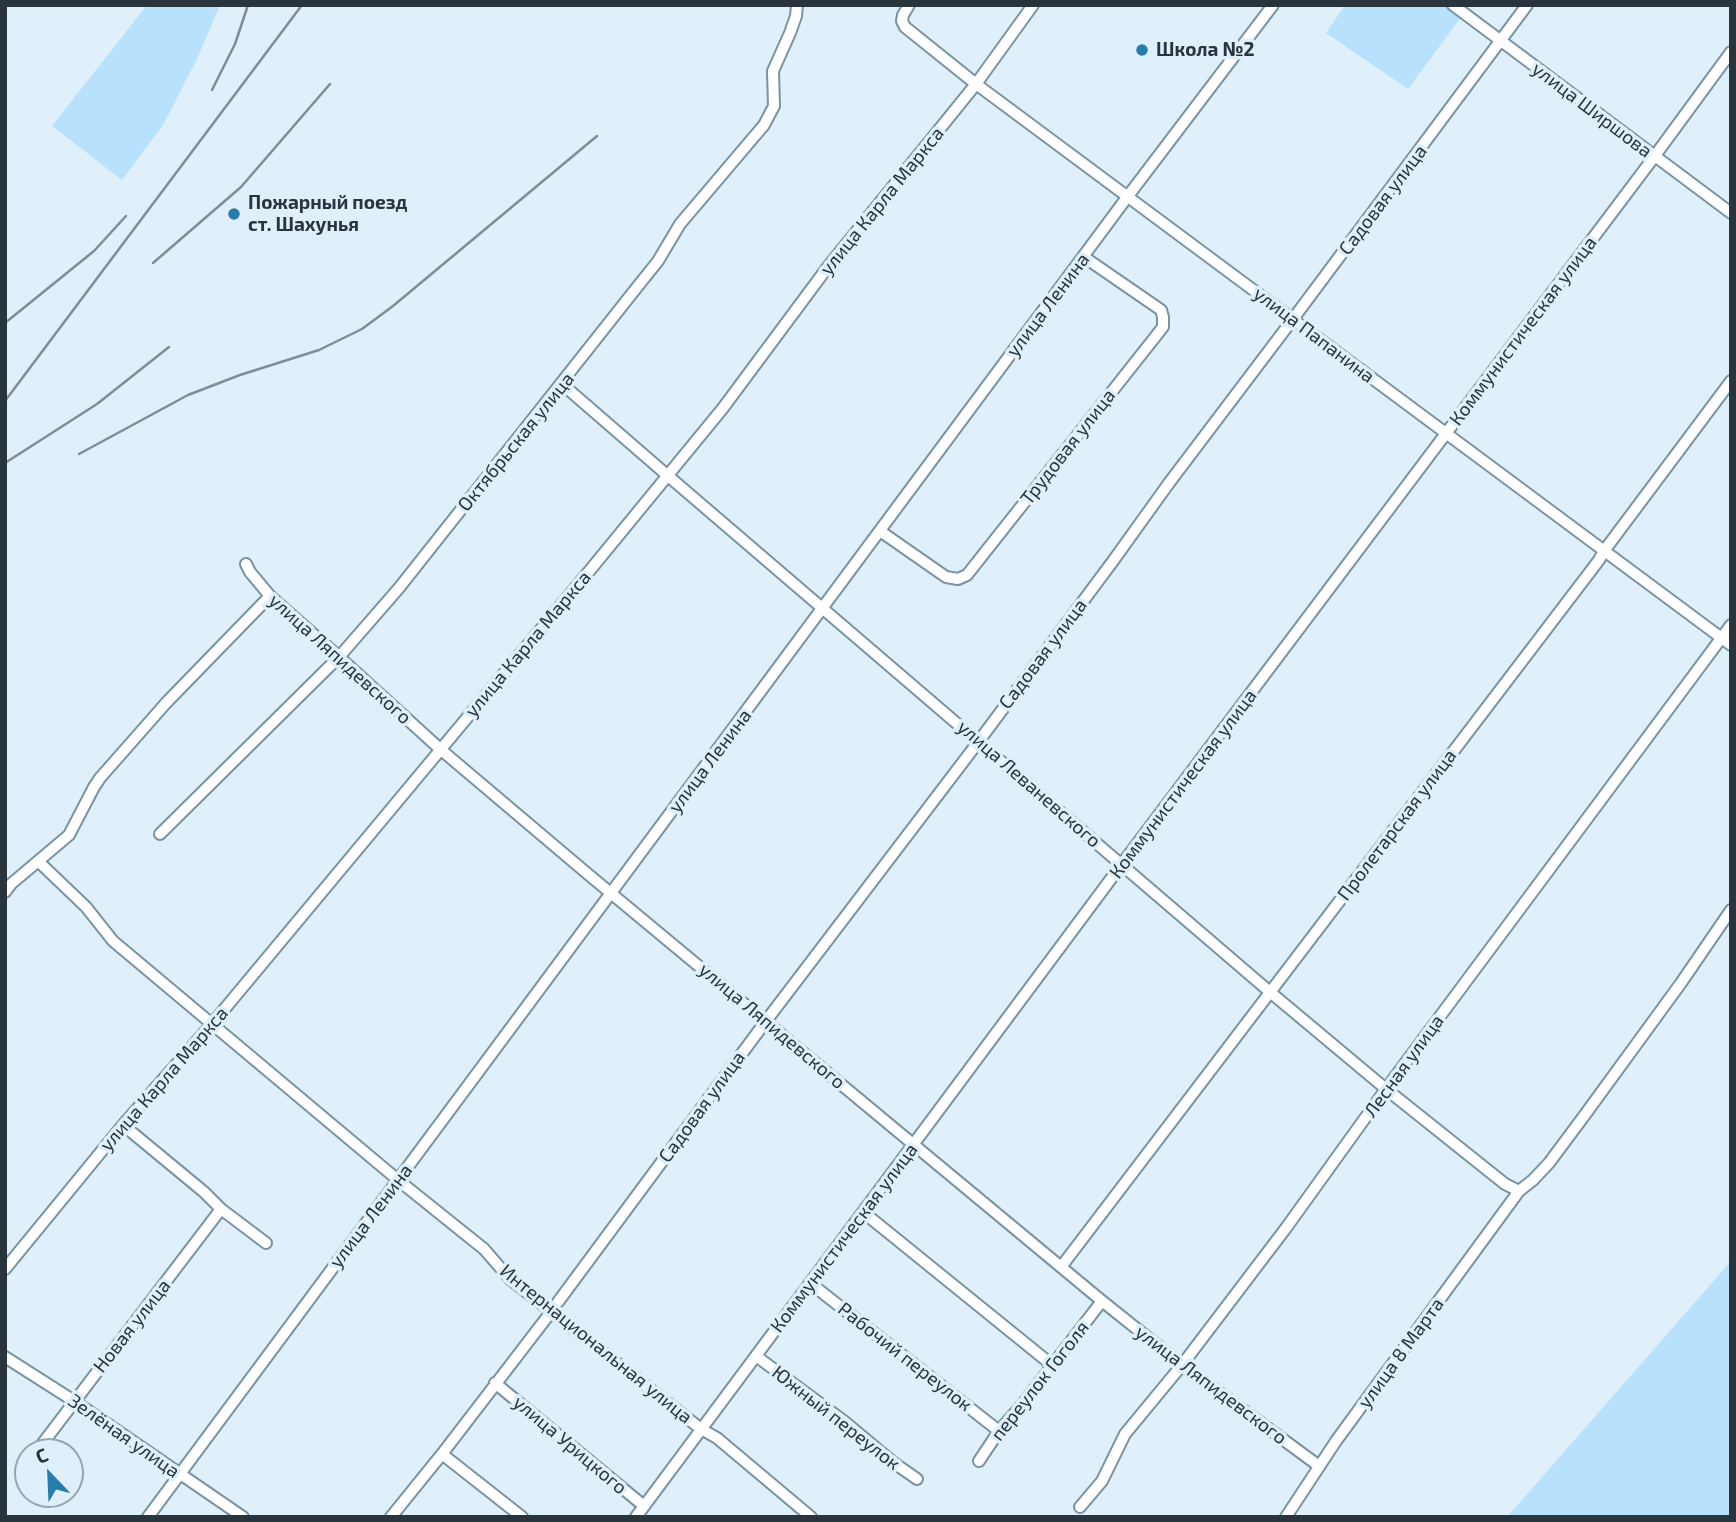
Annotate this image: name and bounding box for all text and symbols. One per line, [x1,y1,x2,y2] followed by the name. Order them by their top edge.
[1156,39,1255,61] place label: Школа №2
[1134,42,1150,58] marker: Школа №2
[1527,57,1657,163] street label: улица Ширшова
[815,122,949,280] street label: улица Карла Маркса
[1334,140,1432,260] street label: Садовая улица
[248,192,407,236] place label: Пожарный поезд ст. Шахунья
[226,206,242,222] marker: Пожарный поезд ст. Шахунья
[1444,232,1602,430] street label: Коммунистическая улица
[1002,249,1094,361] street label: улица Ленина
[1249,282,1379,388] street label: улица Папанина
[453,368,579,516] street label: Октябрьская улица
[1016,385,1120,509] street label: Трудовая улица
[460,566,596,722] street label: улица Карла Маркса
[264,589,416,729] street label: улица Ляпидевского
[994,594,1092,714] street label: Садовая улица
[1104,685,1262,883] street label: Коммунистическая улица
[664,705,756,817] street label: улица Ленина
[953,716,1105,852] street label: улица Леваневского
[1333,745,1461,905] street label: Пролетарская улица
[694,958,850,1094] street label: улица Ляпидевского
[95,1002,233,1156] street label: улица Карла Маркса
[1359,1010,1449,1122] street label: Лесная улица
[654,1047,750,1167] street label: Садовая улица
[765,1139,923,1337] street label: Коммунистическая улица
[325,1160,417,1272] street label: улица Ленина
[495,1259,697,1429] street label: Интернациональная улица
[88,1275,176,1377] street label: Новая улица
[1353,1293,1449,1413] street label: улица 8 Марта
[833,1298,977,1416] street label: Рабочий переулок
[986,1317,1094,1445] street label: переулок Гоголя
[1131,1321,1291,1449] street label: улица Ляпидевского
[767,1361,905,1475] street label: Южный переулок
[64,1389,184,1483] street label: Зелёная улица
[509,1391,631,1499] street label: улица Урицкого
[14,1438,84,1508] north arrow
[32,1442,51,1468] text: С

